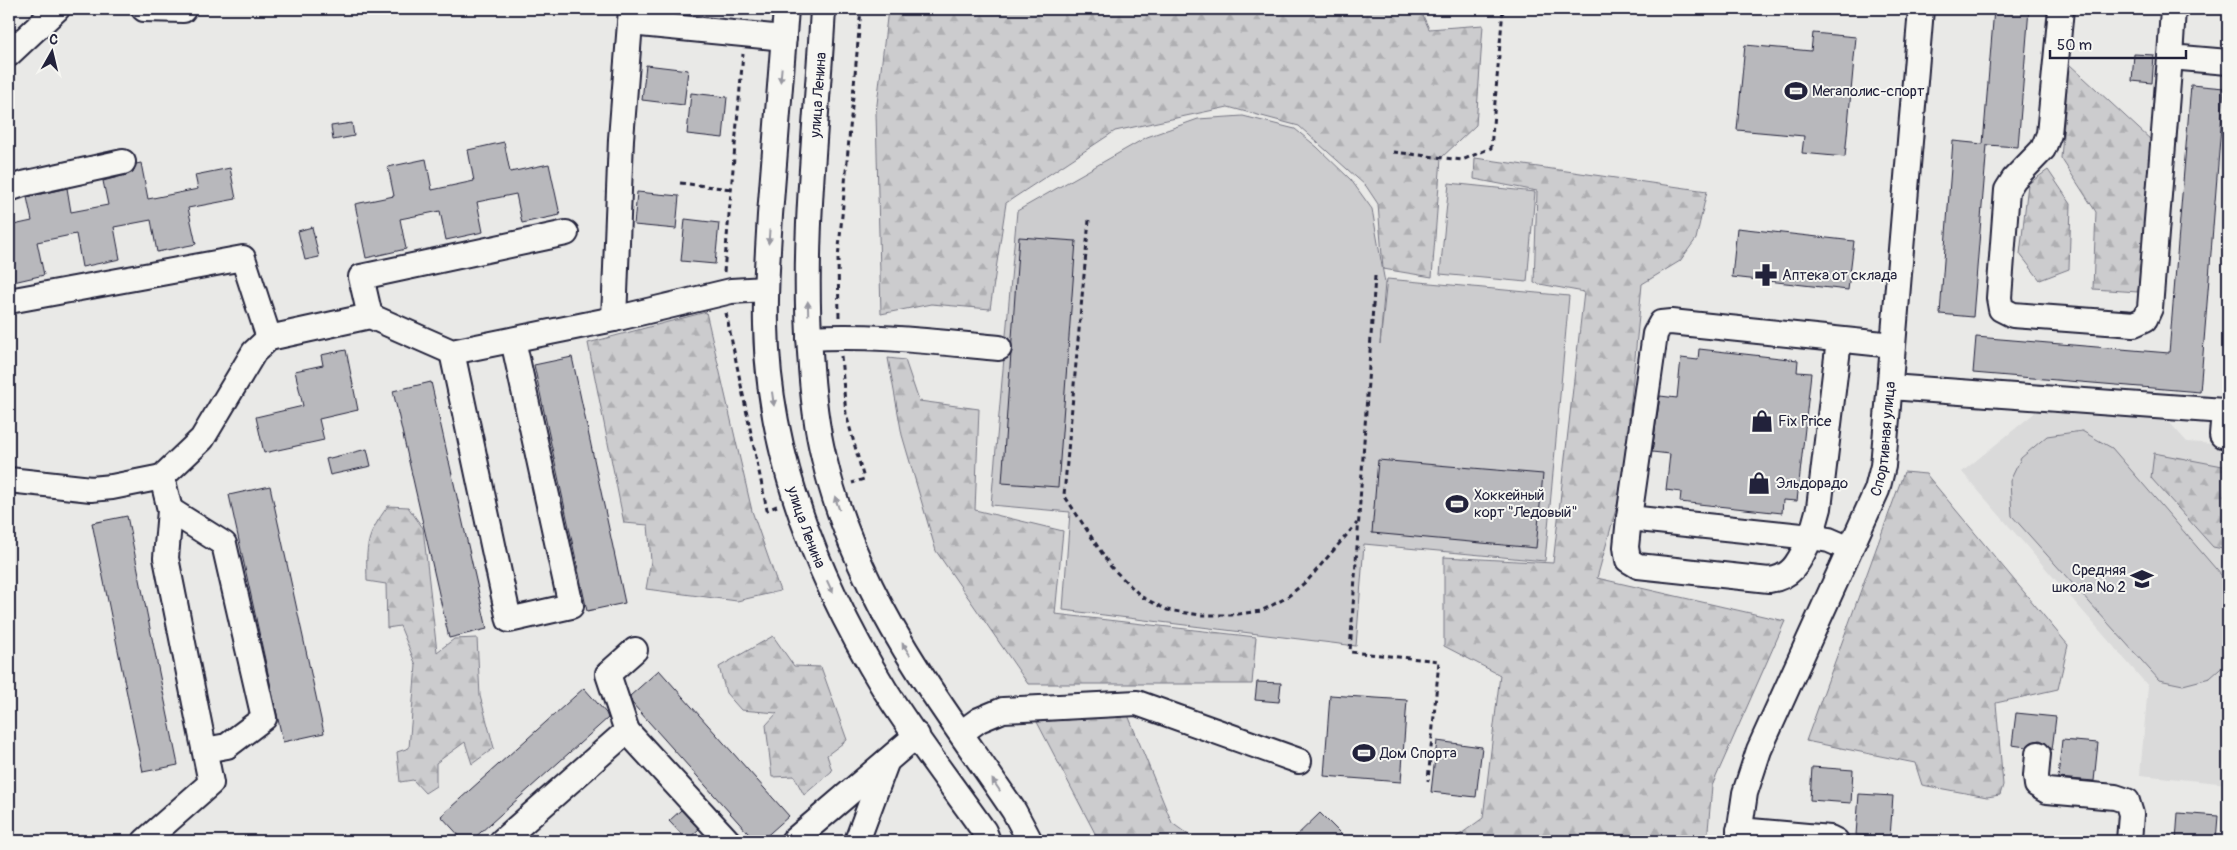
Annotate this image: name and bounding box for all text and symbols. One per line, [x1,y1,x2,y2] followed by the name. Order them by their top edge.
[28,28,78,78] north arrow
[2050,28,2186,60] scale bar
[48,31,60,49] text: С
[2057,36,2092,55] text: 50 m
[806,52,831,139] street label: улица Ленина
[777,67,785,83] one-way arrow
[1783,78,1809,104] sports icon: Мегаполис-спорт
[1812,82,1925,101] place label: Мегаполис-спорт
[765,229,773,245] one-way arrow
[1753,262,1779,288] pharmacy icon: Аптека от склада
[1782,266,1897,285] place label: Аптека от склада
[804,300,812,316] one-way arrow
[1866,381,1900,500] street label: Спортивная улица
[769,391,777,407] one-way arrow
[1749,408,1775,434] shop icon: Fix Price
[1778,412,1832,431] place label: Fix Price
[1746,470,1772,496] shop icon: Эльдорадо
[1776,474,1848,493] place label: Эльдорадо
[782,483,830,571] street label: улица Ленина
[1474,486,1578,522] place label: Хоккейный корт "Ледовый"
[1444,491,1470,517] sports icon: Хоккейный корт "Ледовый"
[833,495,841,510] one-way arrow
[2052,561,2126,597] place label: Средняя школа № 2
[2129,566,2155,592] school or university icon: Средняя школа № 2
[826,580,834,594] one-way arrow
[901,643,911,656] one-way arrow
[1351,740,1377,766] sports icon: Дом Спорта
[1379,744,1457,763] place label: Дом Спорта
[992,778,1001,791] one-way arrow

